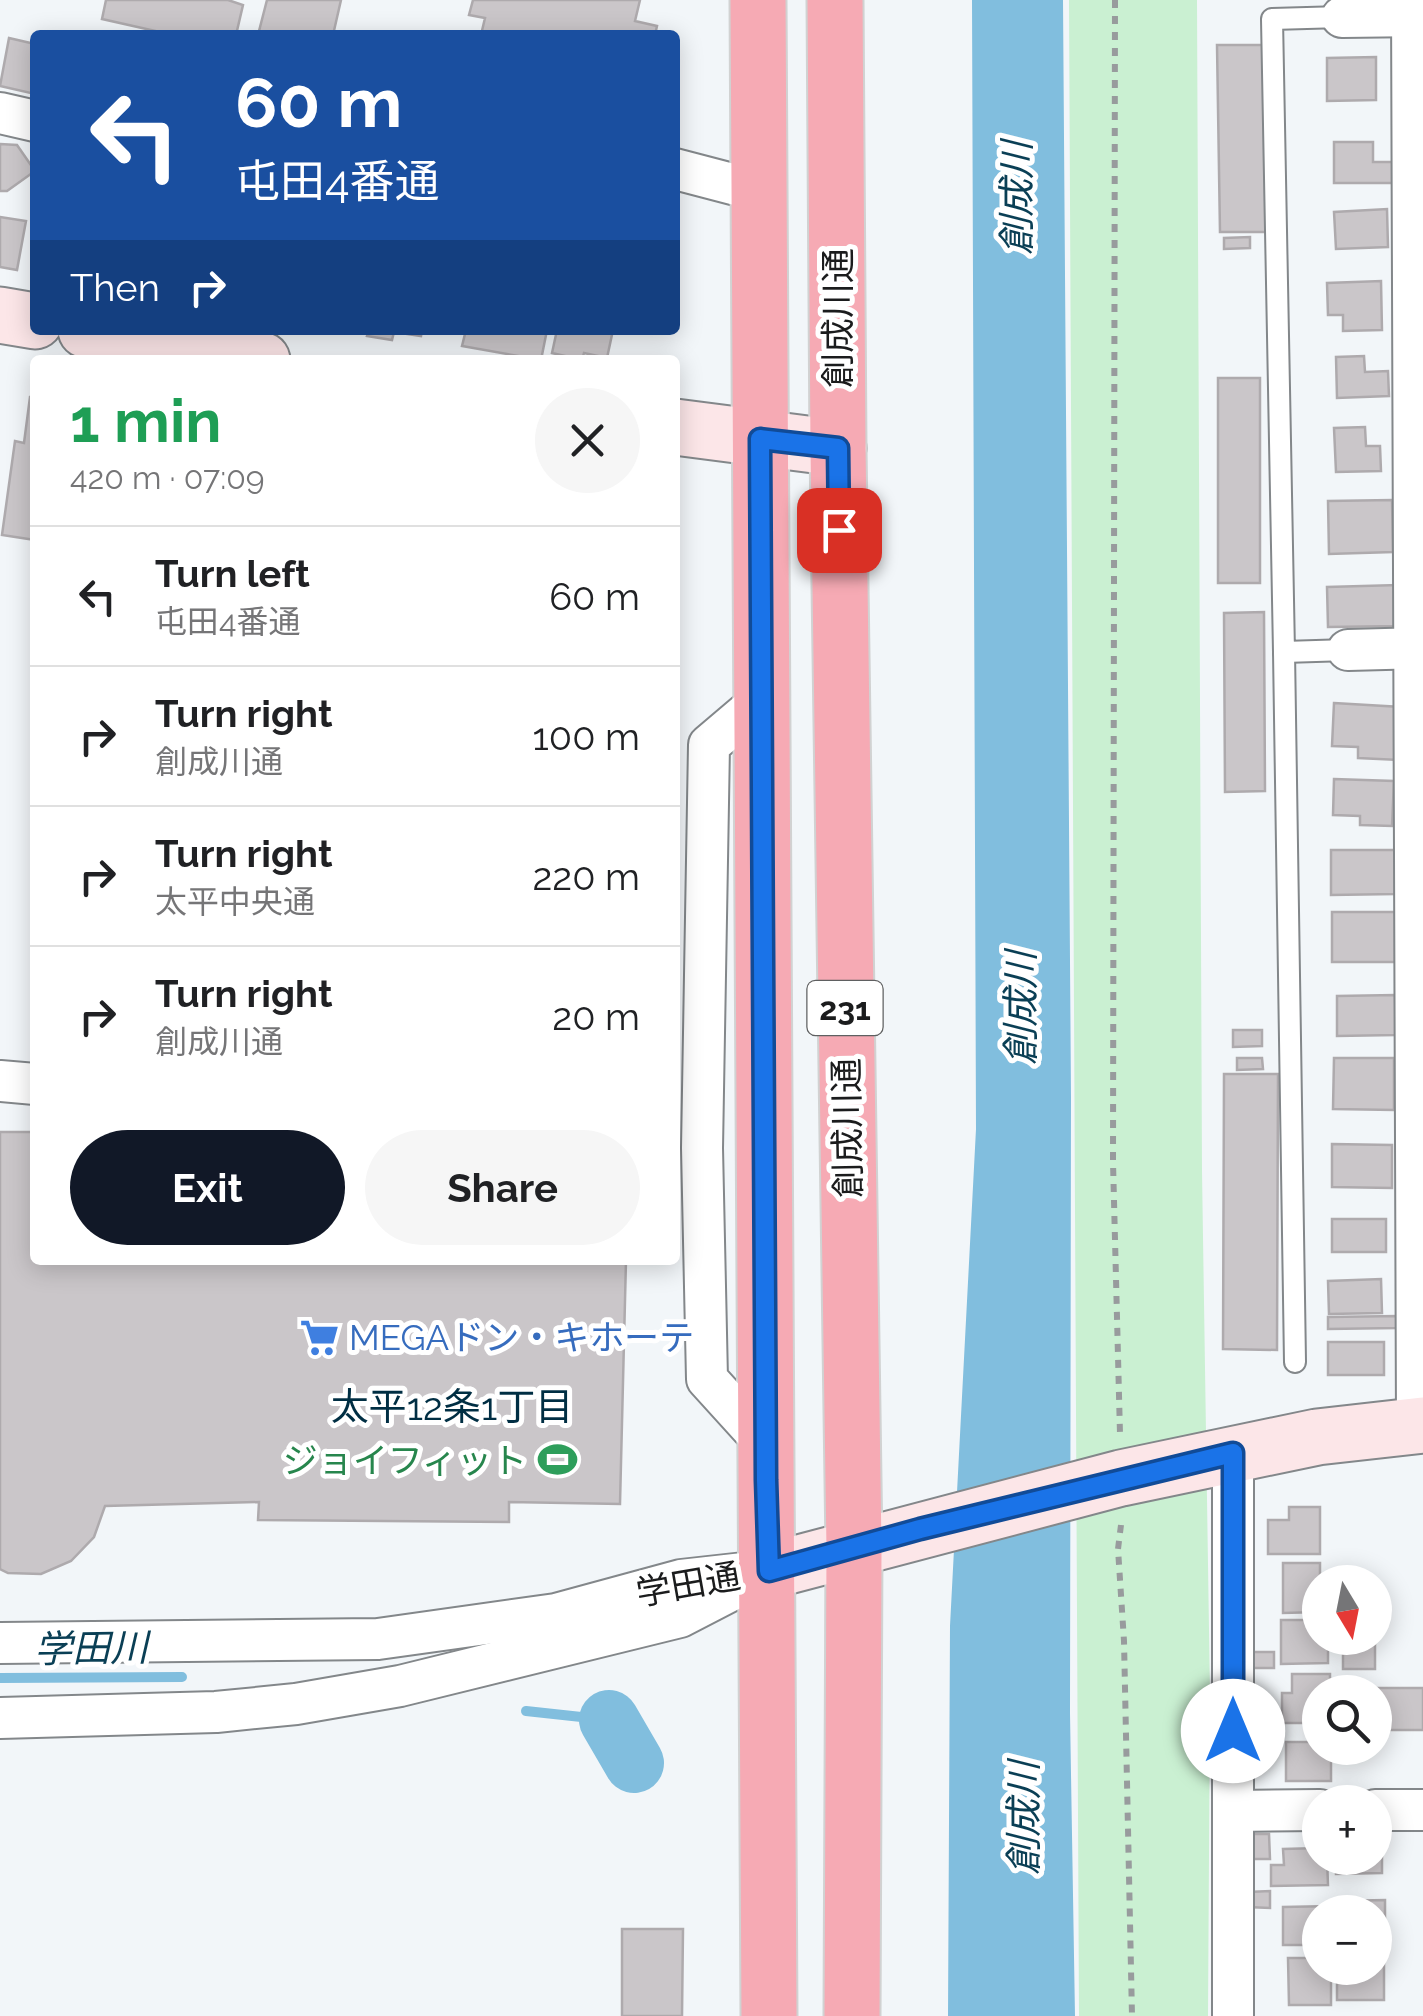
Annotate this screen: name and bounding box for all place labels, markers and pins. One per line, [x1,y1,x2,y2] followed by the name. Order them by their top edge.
[797,488,882,573] pin
[298,1316,340,1358] supermarket icon: MEGAドン・キホーテ
[349,1317,694,1358] place label: MEGAドン・キホーテ
[536,1439,578,1481] sports icon: ジョイフィット
[283,1440,527,1481] place label: ジョイフィット

